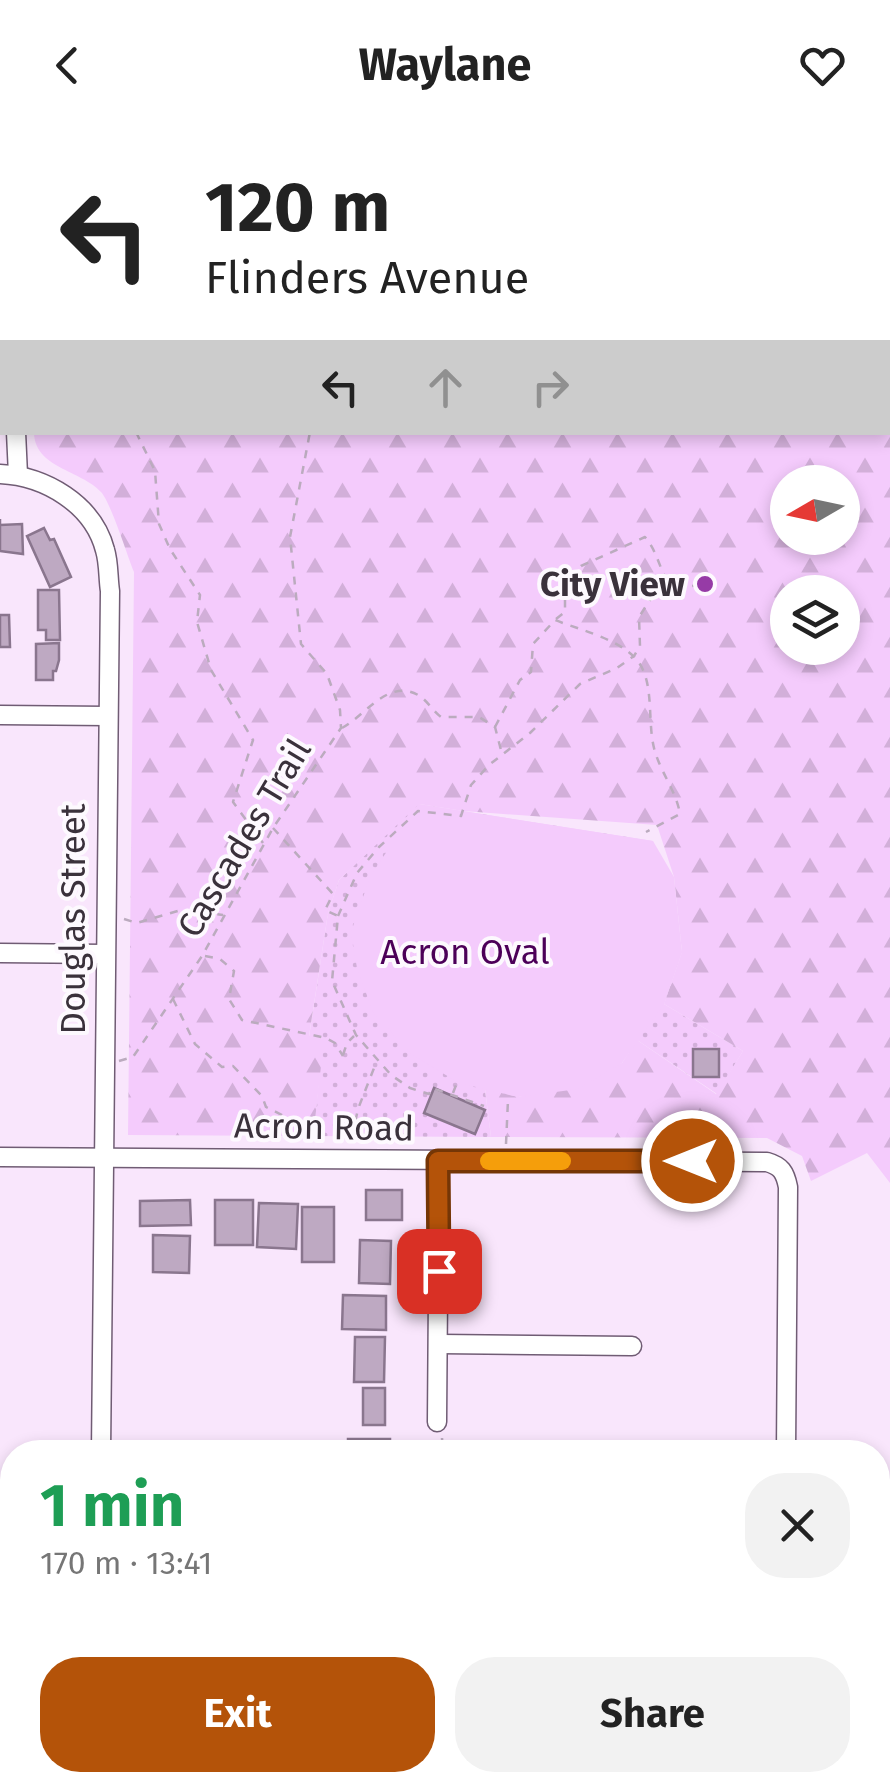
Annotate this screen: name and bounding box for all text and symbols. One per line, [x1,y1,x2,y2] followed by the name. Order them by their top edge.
[40,38,95,93] icon: back
[359,38,531,92] text: Waylane
[795,38,850,93] icon: heart
[205,166,390,250] text: 120 m
[40,170,170,300] icon: left
[205,251,529,305] text: Flinders Avenue
[313,360,368,415] icon: left
[418,360,473,415] icon: ahead
[523,360,578,415] icon: right
[770,465,860,555] north arrow
[770,465,860,665] map controls
[540,563,686,605] place label: City View
[694,573,716,595] marker: City View
[770,575,860,665] button: layers
[168,731,320,945] street label: Cascades Trail
[52,803,94,1034] street label: Douglas Street
[380,931,550,973] park label: Acron Oval
[234,1104,414,1150] street label: Acron Road
[640,1109,744,1213] position arrow
[397,1229,482,1314] pin
[412,1244,467,1299] icon: arrive
[40,1470,184,1542] text: 1 min
[745,1473,850,1578] button: close
[40,1544,212,1582] text: 170 m · 13:41
[40,1657,435,1772] button: Exit
[455,1657,850,1772] button: Share

